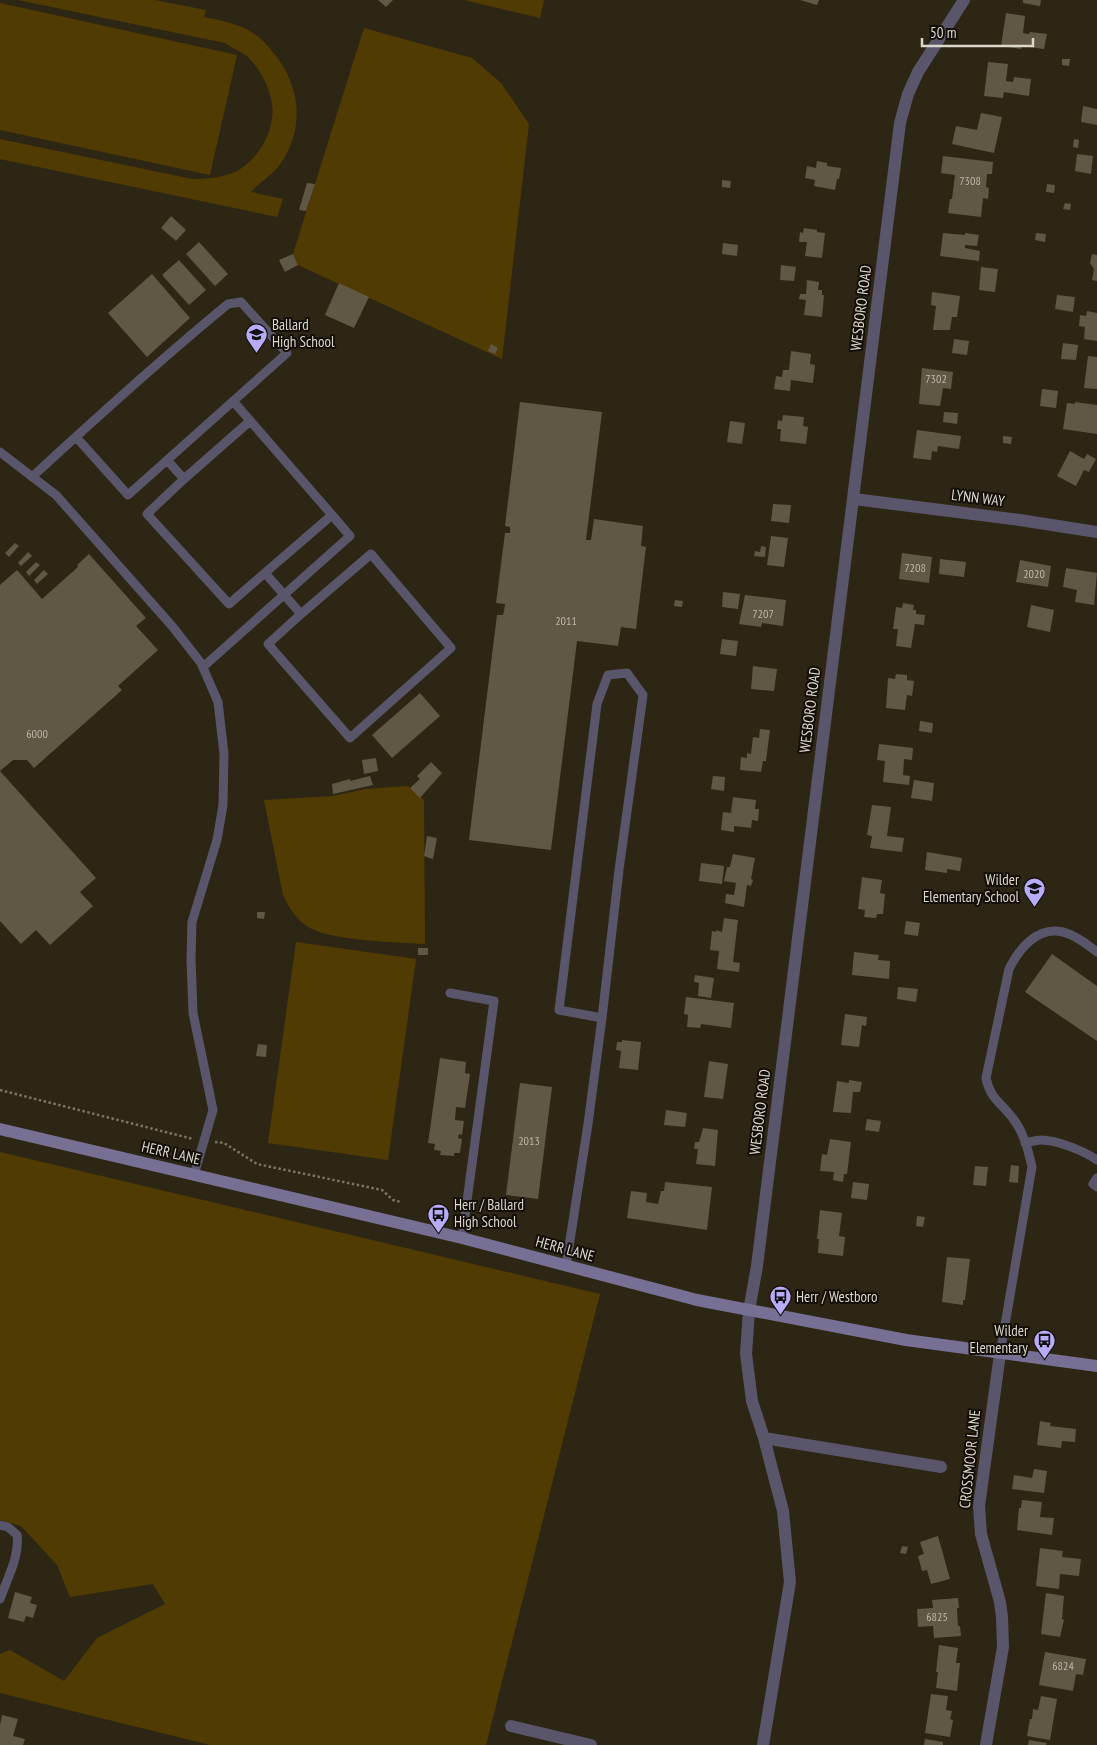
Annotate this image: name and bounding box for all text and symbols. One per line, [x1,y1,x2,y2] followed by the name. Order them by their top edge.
[922,15,1033,47] scale bar
[930,23,956,42] text: 50 m
[959,173,981,188] house number: 7308
[846,264,875,352] street label: WESBORO ROAD
[272,315,335,351] place label: Ballard High School
[244,322,268,353] school or university icon: Ballard High School
[925,371,947,386] house number: 7302
[950,485,1006,510] street label: LYNN WAY
[904,560,926,575] house number: 7208
[1023,566,1045,581] house number: 2020
[752,606,774,621] house number: 7207
[555,613,577,628] house number: 2011
[795,666,824,754] street label: WESBORO ROAD
[26,726,48,741] house number: 6000
[923,870,1020,906] place label: Wilder Elementary School
[1023,877,1047,908] school or university icon: Wilder Elementary School
[745,1068,774,1156] street label: WESBORO ROAD
[518,1133,540,1148] house number: 2013
[140,1137,202,1169] street label: HERR LANE
[454,1195,524,1231] place label: Herr / Ballard High School
[426,1202,450,1233] bus stop icon: Herr / Ballard High School
[534,1232,597,1265] street label: HERR LANE
[768,1285,792,1316] bus stop icon: Herr / Westboro
[796,1287,878,1306] place label: Herr / Westboro
[969,1321,1029,1357] place label: Wilder Elementary
[1032,1328,1056,1359] bus stop icon: Wilder Elementary
[955,1409,984,1509] street label: CROSSMOOR LANE
[926,1609,948,1624] house number: 6825
[1052,1658,1074,1673] house number: 6824

